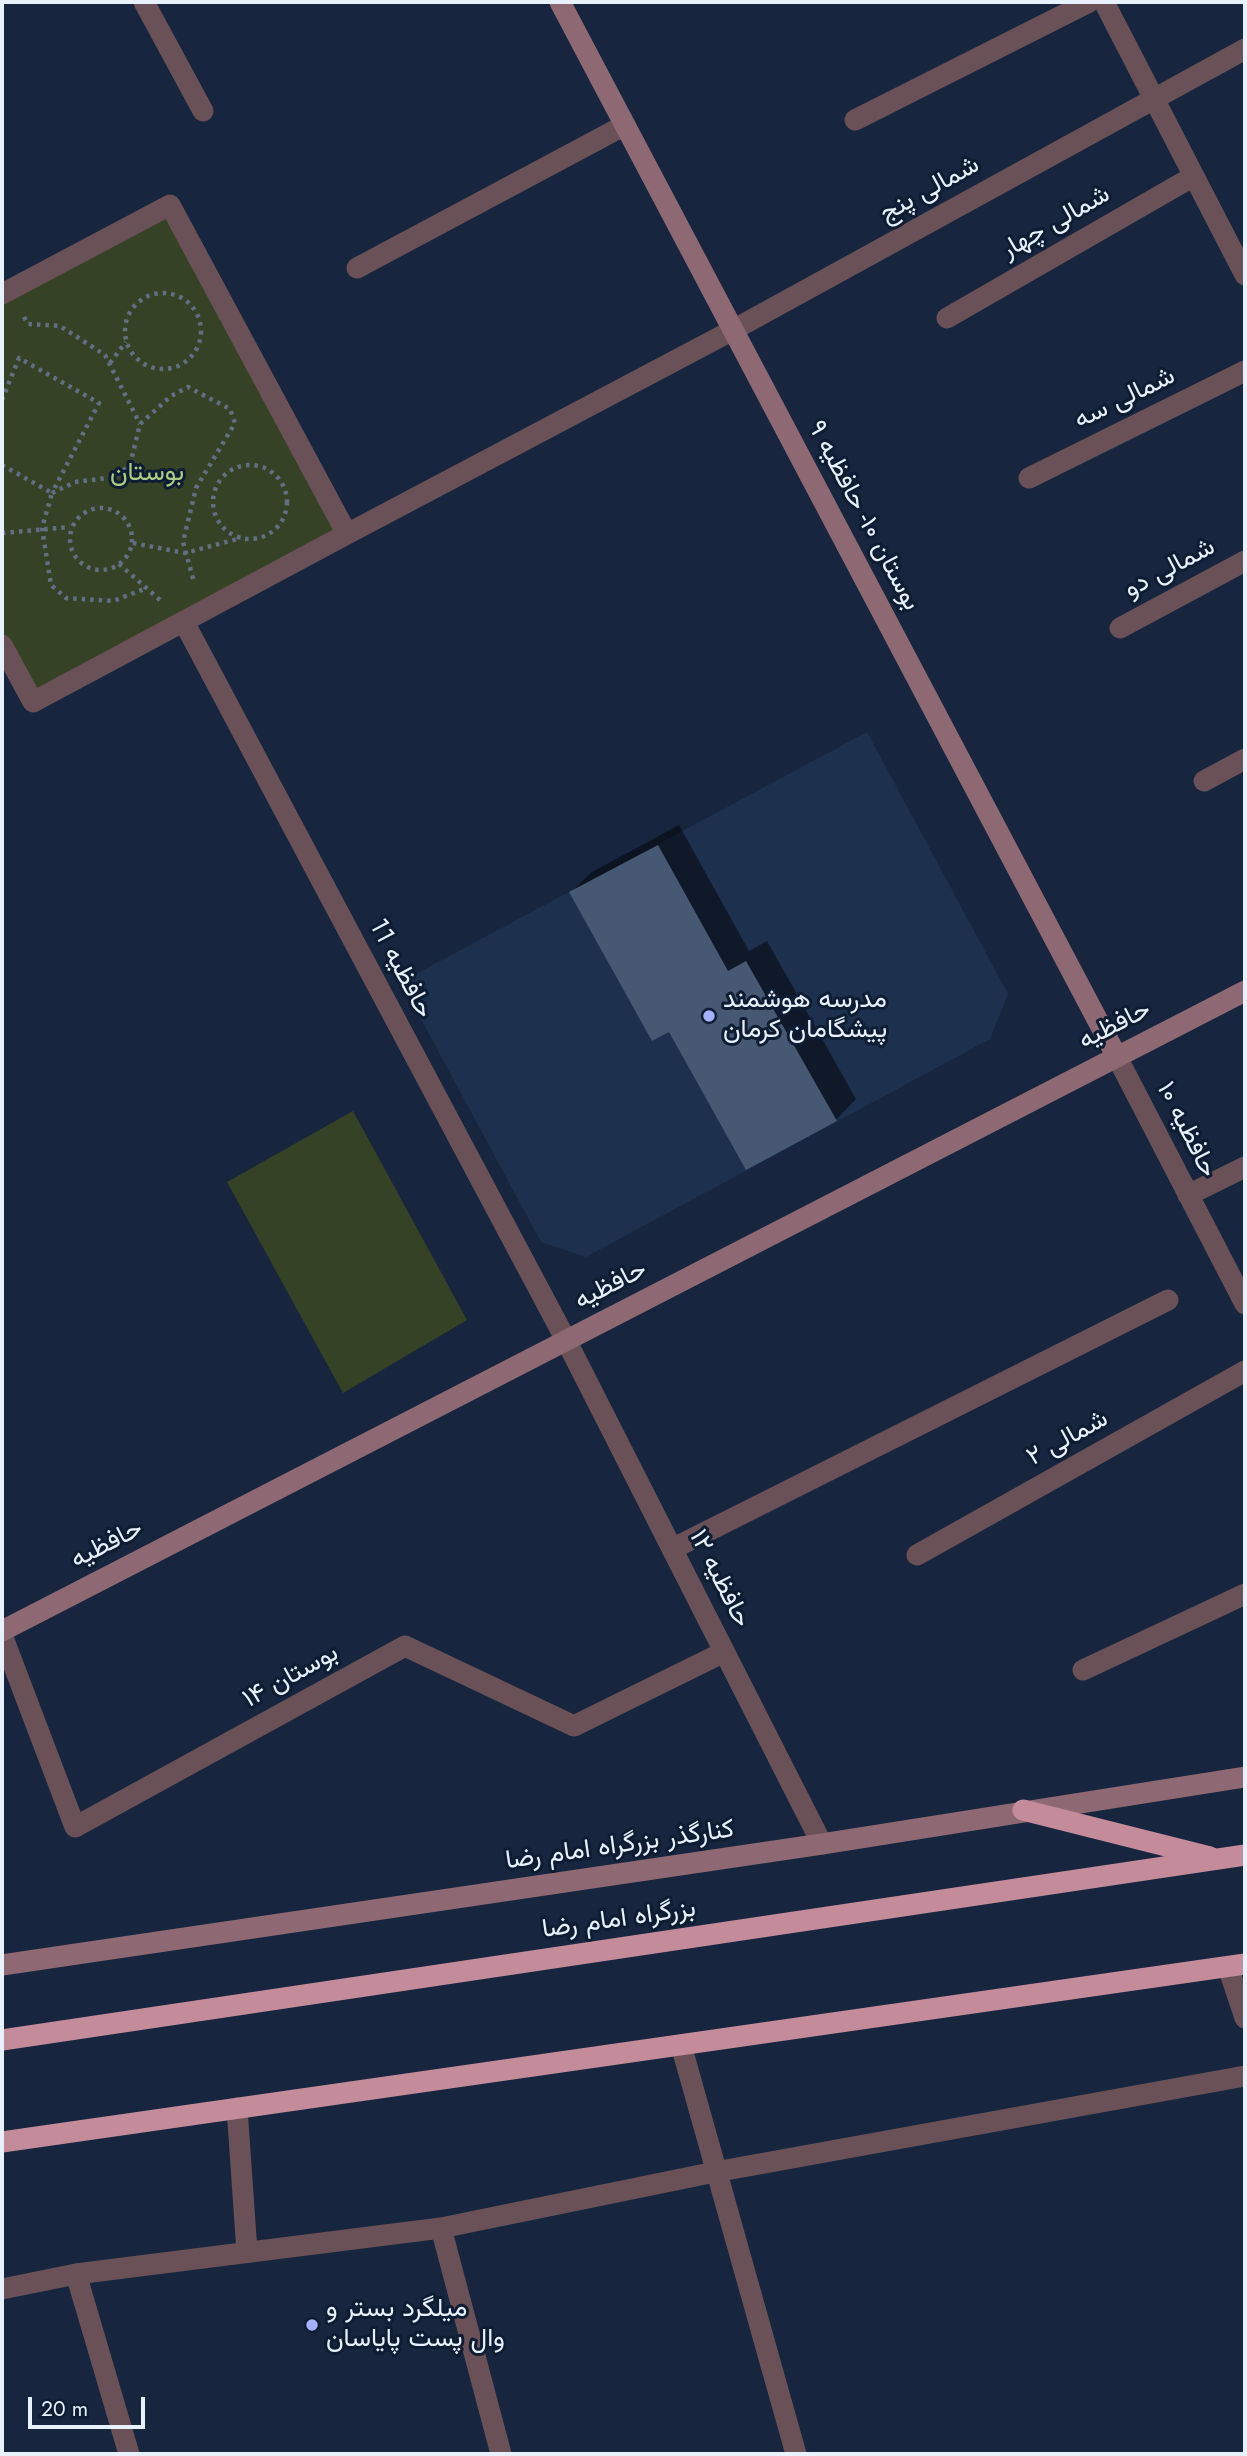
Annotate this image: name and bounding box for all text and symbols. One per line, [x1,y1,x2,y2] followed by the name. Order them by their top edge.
[875,150,985,230] street label: شمالی پنج
[996,179,1116,267] street label: شمالی چهار
[1069,361,1181,437] street label: شمالی سه
[800,416,926,616] street label: بوستان ۱۰- حافظیه ۹
[110,458,184,490] park label: بوستان
[1119,532,1221,606] street label: شمالی دو
[361,914,439,1024] street label: حافظیه 11
[723,985,887,1046] place label: مدرسه هوشمند پیشگامان کرمان
[1074,995,1156,1057] street label: حافظیه
[701,1008,717,1024] marker: مدرسه هوشمند پیشگامان کرمان
[1149,1077,1223,1183] street label: حافظیه ۱۰
[570,1255,652,1317] street label: حافظیه
[1022,1404,1114,1474] street label: ۲ شمالی
[66,1514,148,1576] street label: حافظیه
[681,1525,757,1633] street label: حافظیه ۱۲
[238,1638,344,1716] street label: بوستان ۱۴
[504,1815,736,1877] street label: کنارگذر بزرگراه امام رضا
[540,1894,698,1946] street label: بزرگراه امام رضا
[326,2294,505,2356] place label: میلگرد بستر و وال پست پایاسان
[304,2317,320,2333] marker: میلگرد بستر و وال پست پایاسان
[32,2382,149,2426] scale bar
[41,2394,88,2424] text: 20 m

